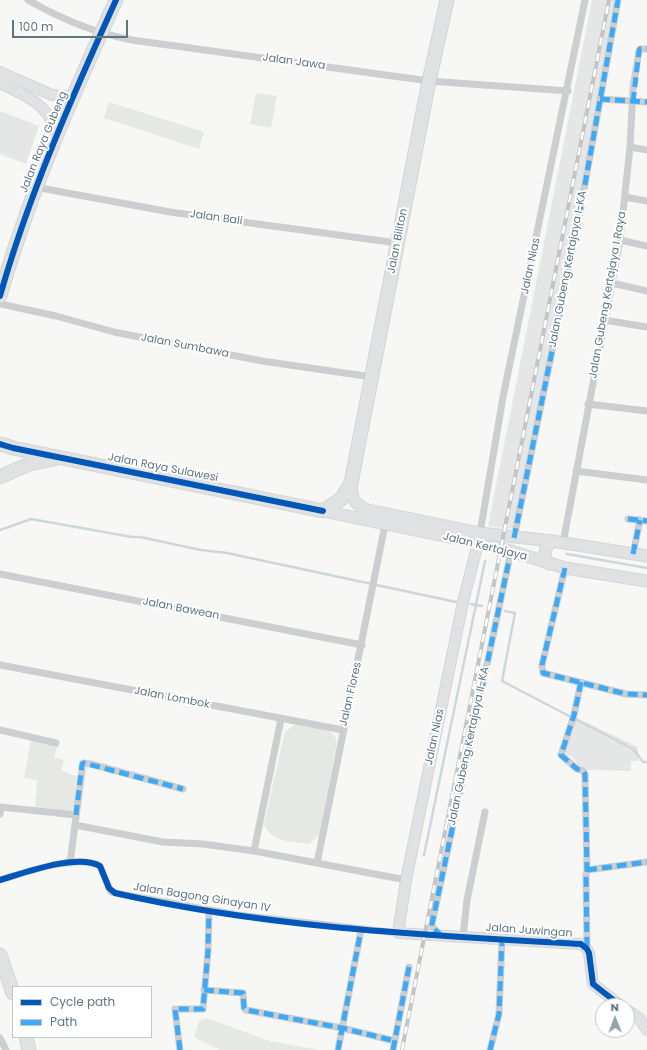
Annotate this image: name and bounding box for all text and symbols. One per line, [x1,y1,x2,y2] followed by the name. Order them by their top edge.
[14,12,130,38] scale bar
[19,18,53,35] text: 100 m
[262,51,326,73] street label: Jalan Jawa
[18,89,70,195] street label: Jalan Raya Gubeng
[546,190,590,348] street label: Jalan Gubeng Kertajaya I-KA
[385,207,411,275] street label: Jalan Biliton
[189,208,243,228] street label: Jalan Bali
[587,210,629,380] street label: Jalan Gubeng Kertajaya I Raya
[519,237,543,295] street label: Jalan Nias
[140,331,230,361] street label: Jalan Sumbawa
[107,451,219,485] street label: Jalan Raya Sulawesi
[442,530,528,564] street label: Jalan Kertajaya
[142,595,220,623] street label: Jalan Bawean
[337,661,365,727] street label: Jalan Flores
[446,665,492,827] street label: Jalan Gubeng Kertajaya II-KA
[133,684,211,712] street label: Jalan Lombok
[423,708,447,766] street label: Jalan Nias
[132,881,272,915] street label: Jalan Bagong Ginayan IV
[485,921,573,941] street label: Jalan Juwingan
[12,986,152,1038] legend
[50,993,115,1010] text: Cycle path
[595,998,635,1038] north arrow
[611,999,619,1015] text: N
[50,1013,77,1030] text: Path

